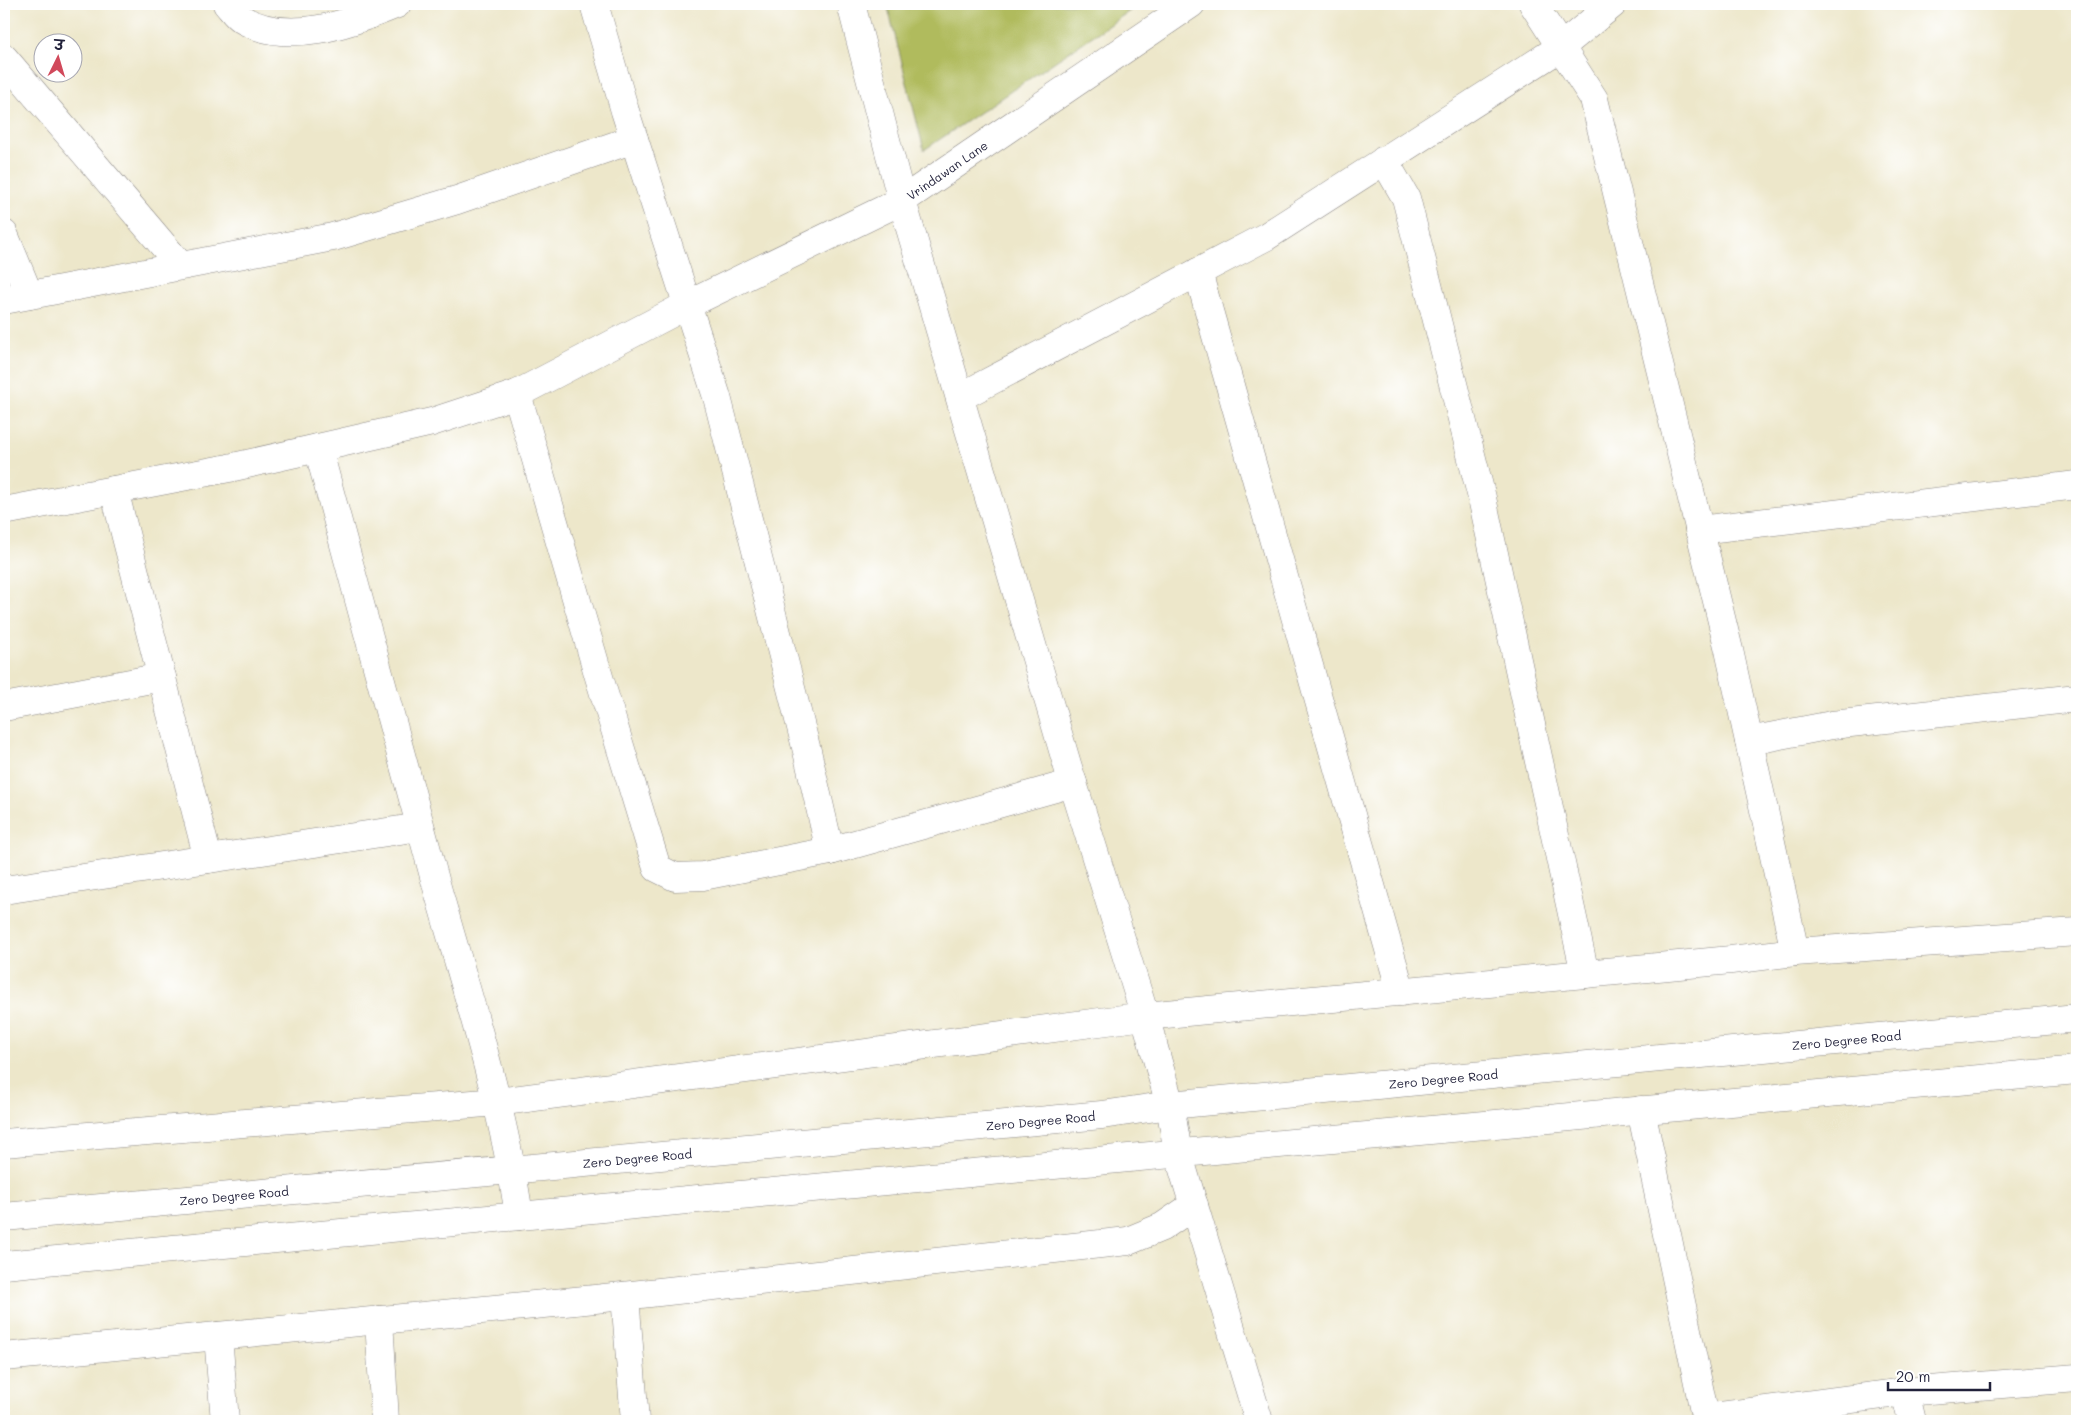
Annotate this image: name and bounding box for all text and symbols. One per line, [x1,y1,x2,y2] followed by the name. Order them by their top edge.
[32,32,82,82] north arrow
[52,35,66,55] text: उ
[903,137,991,203] street label: Vrindawan Lane
[1791,1027,1902,1053] street label: Zero Degree Road
[1388,1066,1499,1092] street label: Zero Degree Road
[985,1108,1096,1134] street label: Zero Degree Road
[582,1145,693,1171] street label: Zero Degree Road
[179,1183,290,1209] street label: Zero Degree Road
[1888,1360,1991,1392] scale bar
[1896,1366,1930,1386] text: 20 m

